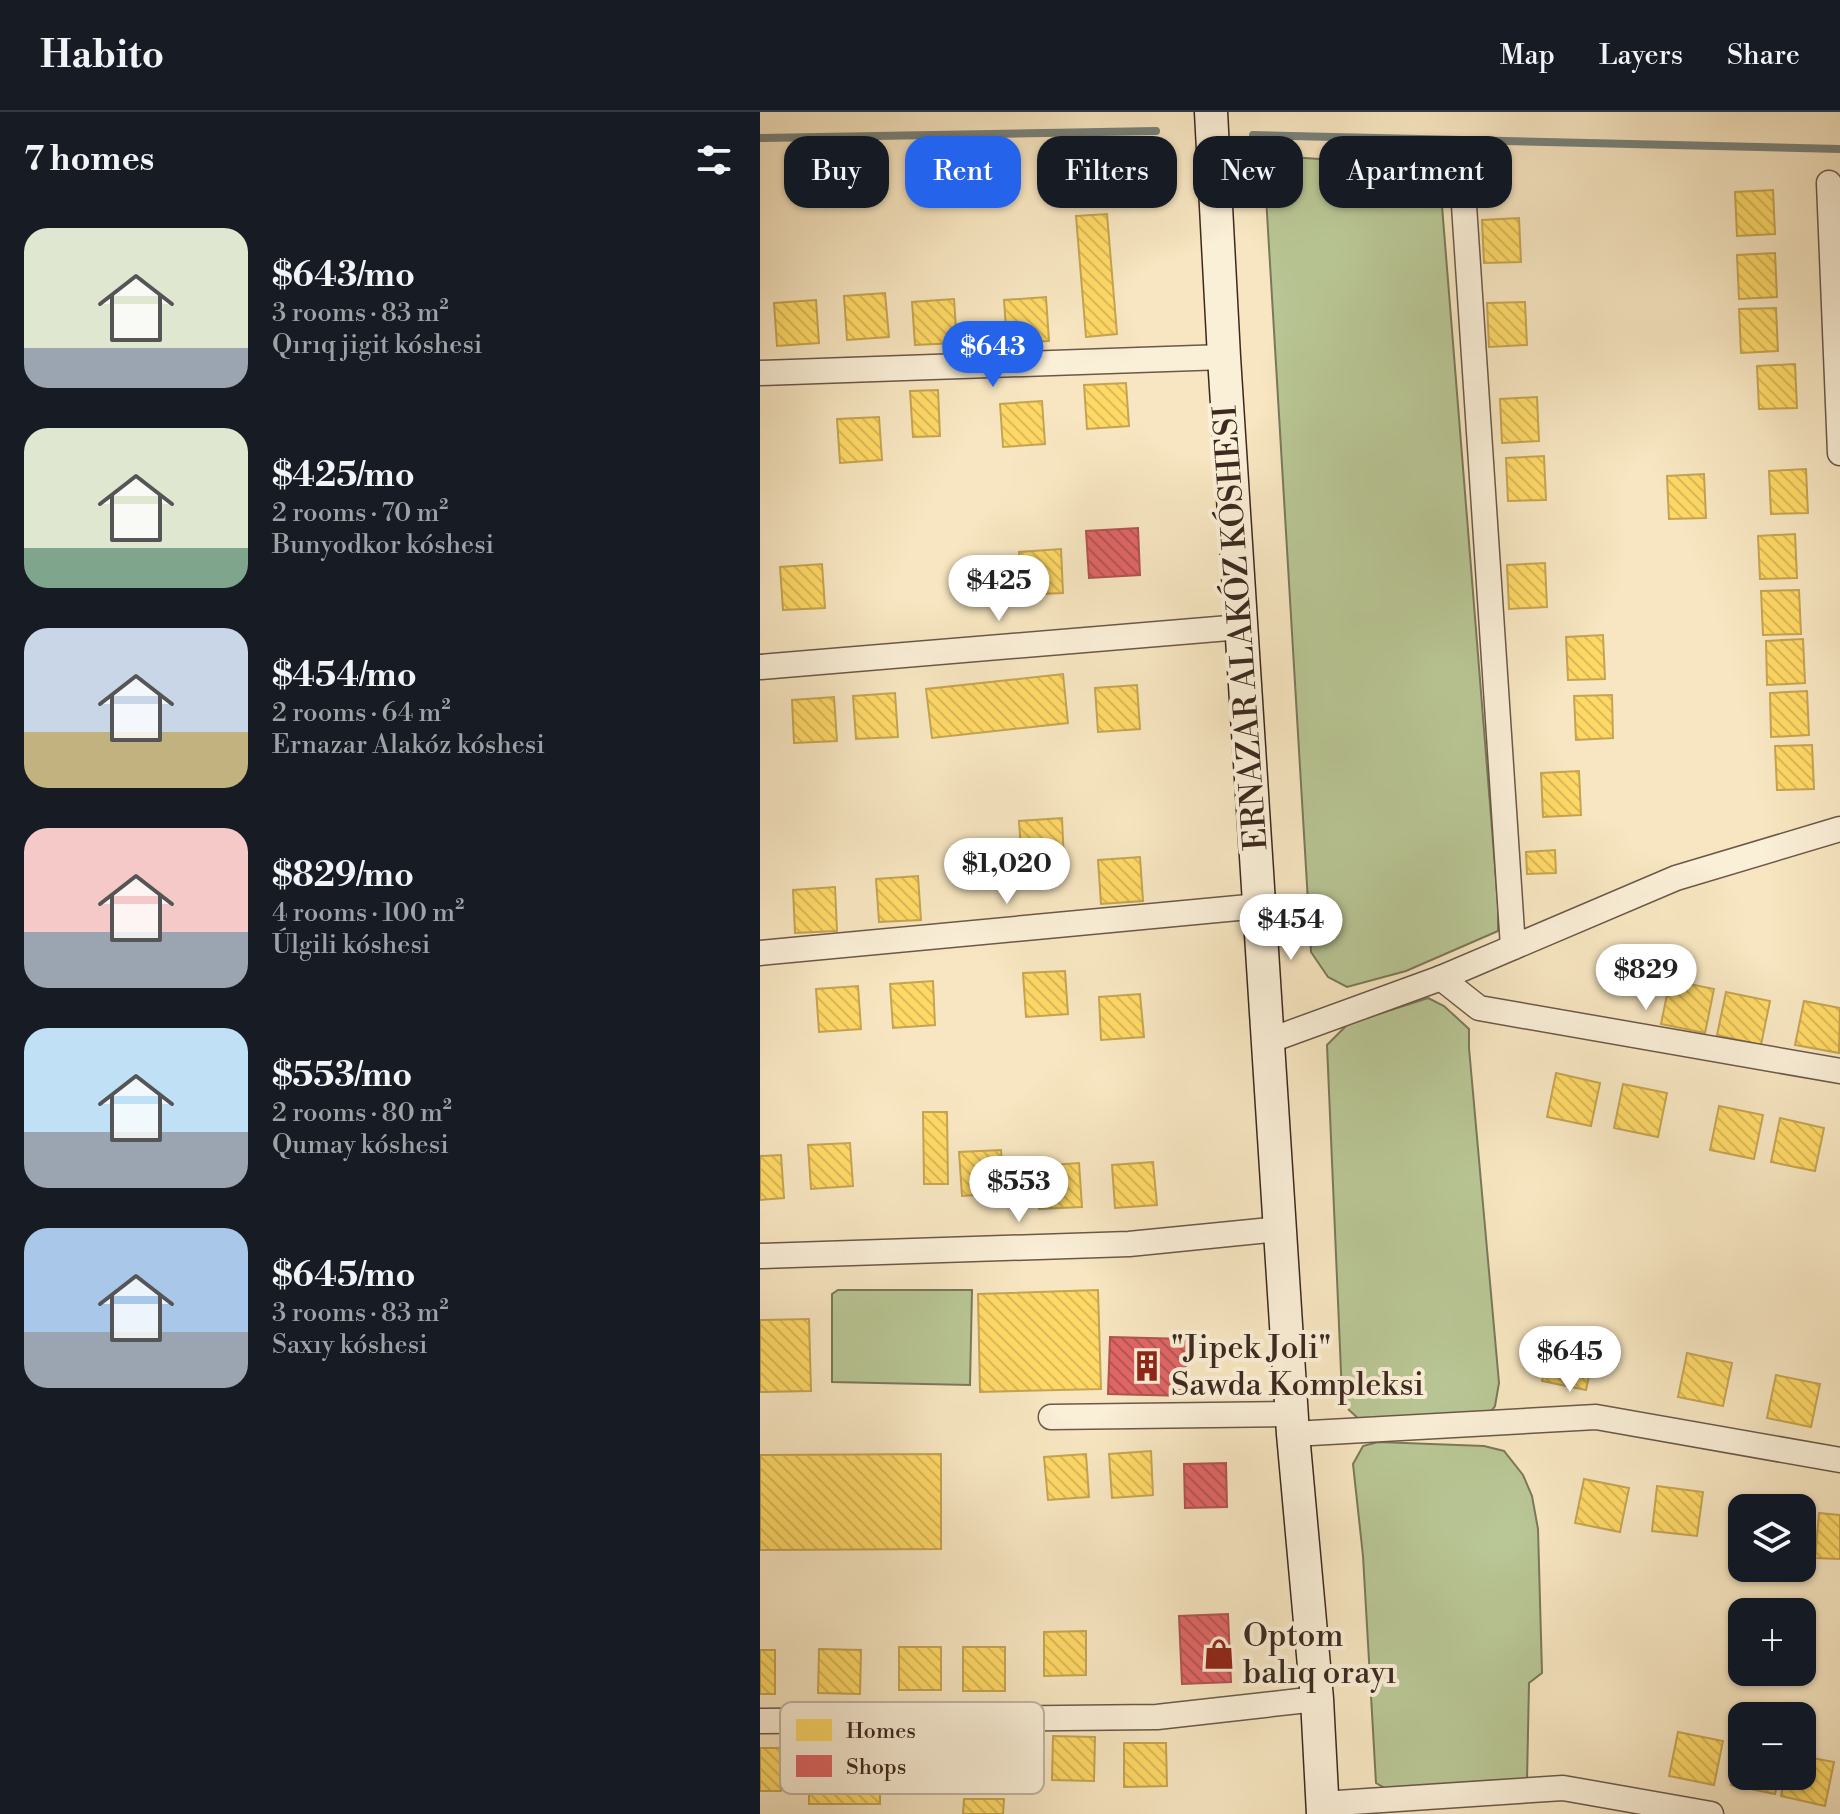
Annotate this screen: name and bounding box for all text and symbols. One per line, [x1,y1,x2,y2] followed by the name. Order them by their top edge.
[40,32,164,79] text: Habito
[1500,38,1555,73] text: Map
[1599,38,1683,73] text: Layers
[1727,38,1800,73] text: Share
[784,136,889,208] chip: Buy
[905,136,1021,208] chip: Rent
[1037,136,1177,208] chip: Filters
[1193,136,1303,208] chip: New
[1319,136,1512,208] chip: Apartment
[692,138,736,182] icon: filters
[24,139,154,181] text: 7 homes
[272,255,415,297] text: $643/mo
[88,260,184,356] icon: home
[272,297,449,329] text: 3 rooms · 83 m²
[946,321,1040,389] pin: $643
[272,329,482,361] text: Qırıq jigit kóshesi
[960,331,1026,363] text: $643
[1204,404,1276,852] street label: ERNAZAR ALAKÓZ KÓSHESI
[272,455,415,497] text: $425/mo
[88,460,184,556] icon: home
[272,497,448,529] text: 2 rooms · 70 m²
[272,529,494,561] text: Bunyodkor kóshesi
[952,555,1046,623] pin: $425
[966,565,1032,597] text: $425
[272,655,417,697] text: $454/mo
[88,660,184,756] icon: home
[272,697,451,729] text: 2 rooms · 64 m²
[272,729,545,761] text: Ernazar Alakóz kóshesi
[942,838,1072,906] pin: $1,020
[962,848,1052,880] text: $1,020
[272,855,414,897] text: $829/mo
[88,860,184,956] icon: home
[1244,894,1338,962] pin: $454
[272,897,464,929] text: 4 rooms · 100 m²
[1258,904,1324,936] text: $454
[272,929,430,961] text: Úlgili kóshesi
[1599,944,1693,1012] pin: $829
[1614,954,1678,986] text: $829
[272,1055,412,1097] text: $553/mo
[88,1060,184,1156] icon: home
[272,1097,452,1129] text: 2 rooms · 80 m²
[272,1129,449,1161] text: Qumay kóshesi
[972,1156,1066,1224] pin: $553
[987,1166,1051,1198] text: $553
[272,1255,416,1297] text: $645/mo
[88,1260,184,1356] icon: home
[272,1297,449,1329] text: 3 rooms · 83 m²
[1523,1326,1617,1394] pin: $645
[1171,1328,1424,1405] place label: "Jipek Joli" Sawda Kompleksi
[272,1329,428,1361] text: Saxıy kóshesi
[1537,1336,1603,1368] text: $645
[1130,1349,1164,1383] building icon: "Jipek Joli" Sawda Kompleksi
[1728,1494,1816,1790] map controls
[1728,1494,1816,1582] button: layers
[1728,1598,1816,1686] button: +
[1243,1616,1396,1693] place label: Optom balıq orayı
[1202,1637,1236,1671] shop icon: Optom balıq orayı
[780,1702,1044,1794] legend
[1728,1702,1816,1790] button: −
[846,1718,916,1745] text: Homes
[846,1754,906,1781] text: Shops

